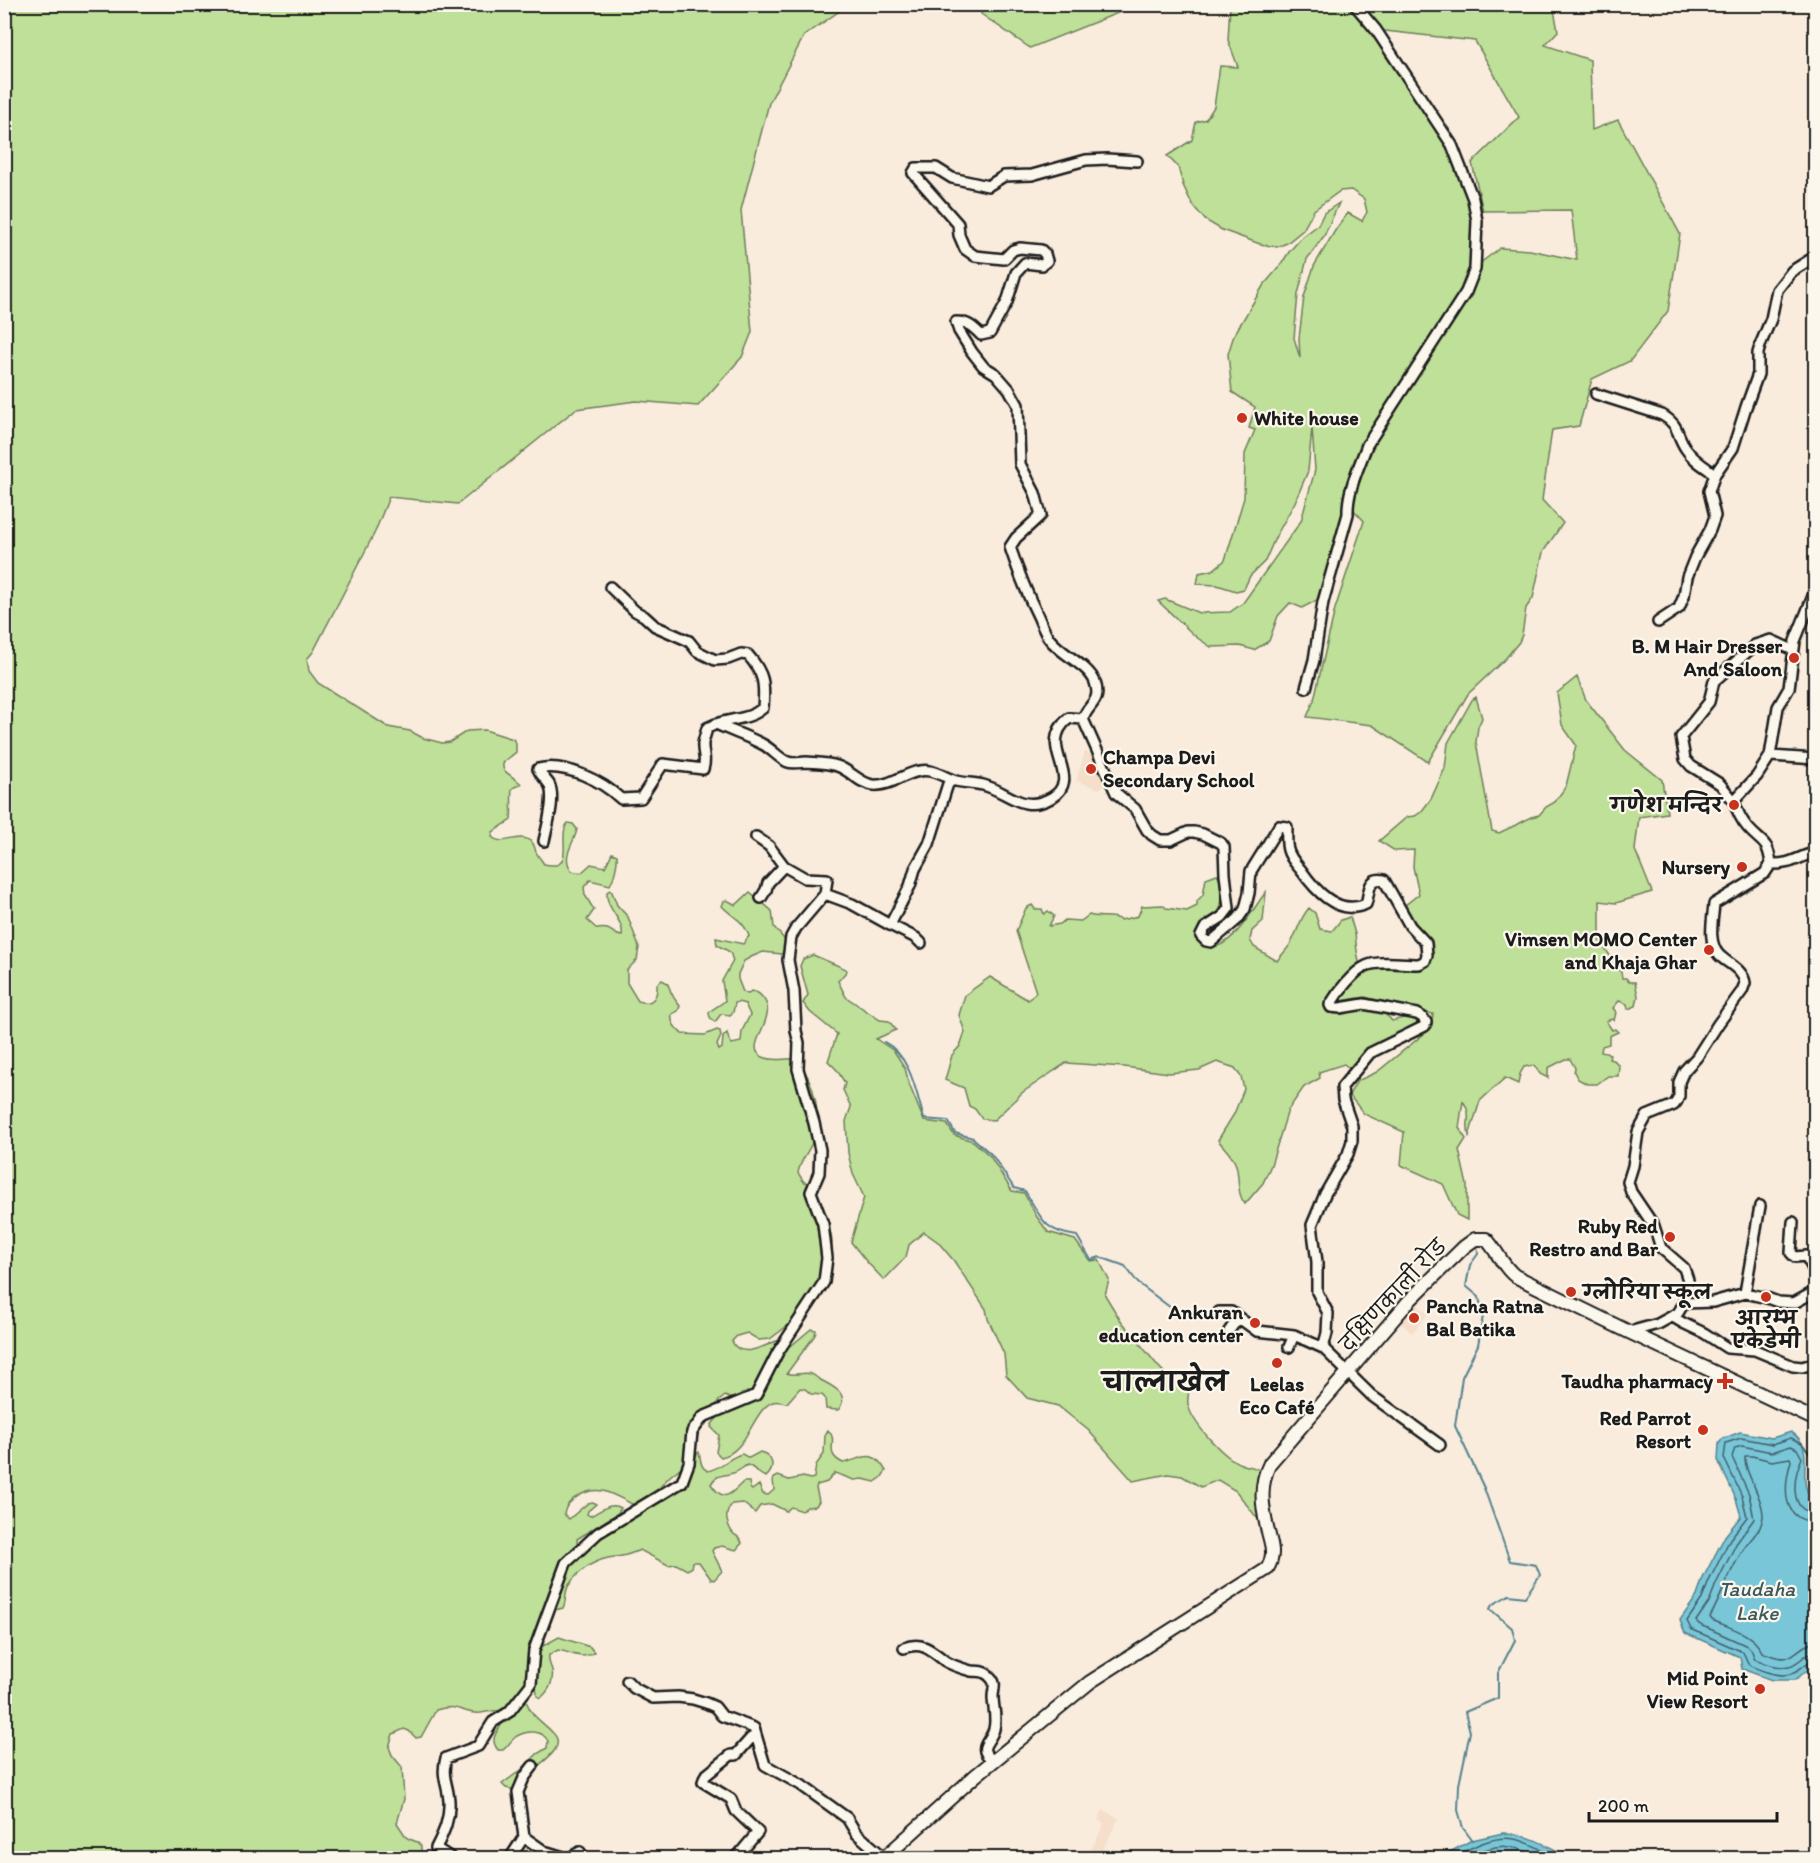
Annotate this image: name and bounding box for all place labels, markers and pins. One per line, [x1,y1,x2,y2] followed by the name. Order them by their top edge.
[1254,406,1359,430] place label: White house
[1235,411,1249,425] marker: White house
[1632,634,1783,681] place label: B. M Hair Dresser And Saloon
[1787,651,1801,665] marker: B. M Hair Dresser And Saloon
[1103,745,1255,793] place label: Champa Devi Secondary School
[1084,762,1098,776] marker: Champa Devi Secondary School
[1609,789,1724,817] place label: गणेश मन्दिर
[1727,798,1741,812] marker: गणेश मन्दिर
[1662,855,1731,880] place label: Nursery
[1735,860,1749,874] marker: Nursery
[1505,927,1698,975] place label: Vimsen MOMO Center and Khaja Ghar
[1702,943,1716,957] marker: Vimsen MOMO Center and Khaja Ghar
[1529,1214,1659,1261] place label: Ruby Red Restro and Bar
[1663,1230,1677,1244] marker: Ruby Red Restro and Bar
[1581,1277,1714,1308] place label: ग्लोरिया स्कूल
[1564,1285,1578,1299] marker: ग्लोरिया स्कूल
[1759,1290,1773,1304] marker: आरम्भ एकेडेमी
[1426,1294,1544,1341] place label: Pancha Ratna Bal Batika
[1099,1300,1244,1347] place label: Ankuran education center
[1730,1306,1802,1353] place label: आरम्भ एकेडेमी
[1407,1311,1421,1325] marker: Pancha Ratna Bal Batika
[1248,1316,1262,1330] marker: Ankuran education center
[1270,1356,1284,1370] marker: Leelas Eco Café
[1561,1369,1714,1394] place label: Taudha pharmacy
[1240,1372,1315,1419] place label: Leelas Eco Café
[1718,1374,1732,1388] marker: Taudha pharmacy
[1600,1406,1691,1453] place label: Red Parrot Resort
[1696,1423,1710,1437] marker: Red Parrot Resort
[1647,1666,1748,1713] place label: Mid Point View Resort
[1753,1682,1767,1696] marker: Mid Point View Resort

